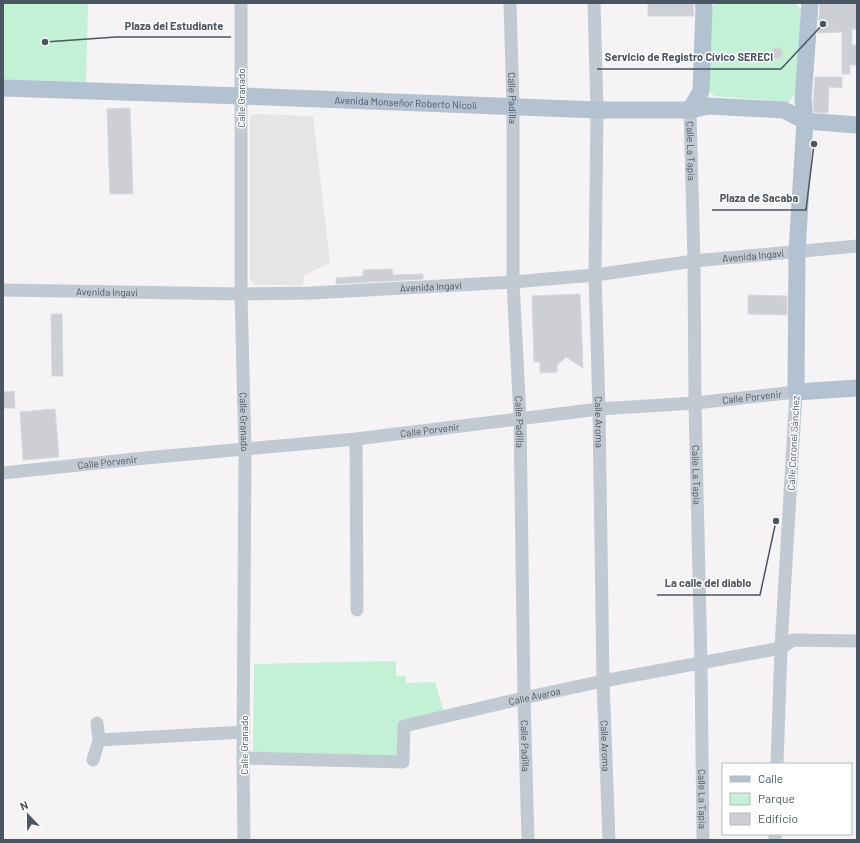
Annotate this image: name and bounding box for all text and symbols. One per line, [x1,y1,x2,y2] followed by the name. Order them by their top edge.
[116,14,231,37] callout: Plaza del Estudiante
[125,19,223,32] text: Plaza del Estudiante
[597,46,781,69] callout: Servicio de Registro Cívico SERECI
[605,50,773,63] text: Servicio de Registro Cívico SERECI
[235,68,247,128] street label: Calle Granado
[506,72,519,124] street label: Calle Padilla
[334,94,477,111] street label: Avenida Monseñor Roberto Nicoli
[684,121,698,181] street label: Calle La Tapia
[712,187,806,210] callout: Plaza de Sacaba
[720,191,798,204] text: Plaza de Sacaba
[722,247,785,264] street label: Avenida Ingavi
[400,279,462,294] street label: Avenida Ingavi
[76,285,138,298] street label: Avenida Ingavi
[722,388,783,406] street label: Calle Porvenir
[238,392,251,452] street label: Calle Granado
[785,395,802,491] street label: Calle Coronel Sánchez
[513,396,526,448] street label: Calle Padilla
[593,396,606,448] street label: Calle Aroma
[399,420,461,440] street label: Calle Porvenir
[690,445,703,505] street label: Calle La Tapia
[77,453,138,471] street label: Calle Porvenir
[657,572,760,595] callout: La calle del diablo
[665,576,751,589] text: La calle del diablo
[507,684,562,707] street label: Calle Avaroa
[238,715,250,775] street label: Calle Granado
[519,720,532,772] street label: Calle Padilla
[598,720,612,772] street label: Calle Aroma
[722,763,852,835] legend
[696,769,709,829] street label: Calle La Tapia
[758,771,783,785] text: Calle
[758,791,795,805] text: Parque
[8,795,48,835] north arrow
[18,798,30,813] text: N
[758,811,798,825] text: Edificio

